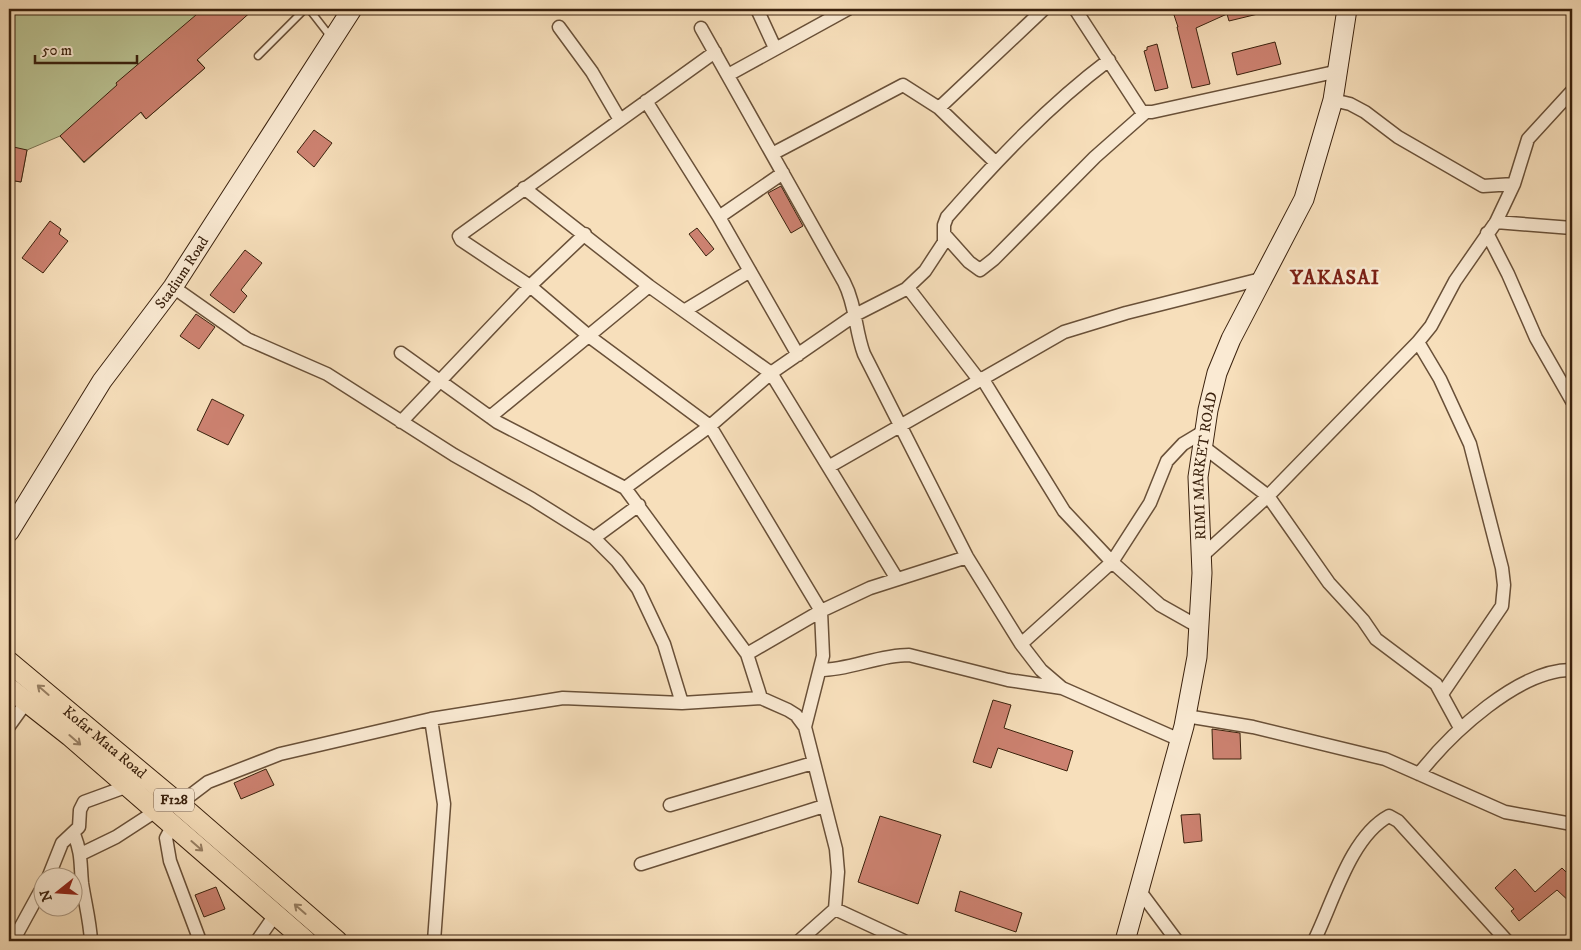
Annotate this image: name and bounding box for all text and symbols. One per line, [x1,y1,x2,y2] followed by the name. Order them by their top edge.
[35,32,138,64] scale bar
[42,41,72,60] text: 50 m
[150,232,213,312] street label: Stadium Road
[1289,266,1380,291] district label: YAKASAI
[1189,390,1222,540] street label: RIMI MARKET ROAD
[37,685,50,696] one-way arrow
[59,702,151,783] street label: Kofar Mata Road
[68,734,81,746] one-way arrow
[154,788,194,812] road number: F128
[191,841,204,852] one-way arrow
[32,868,82,918] north arrow
[36,887,57,904] text: N
[293,903,306,915] one-way arrow

